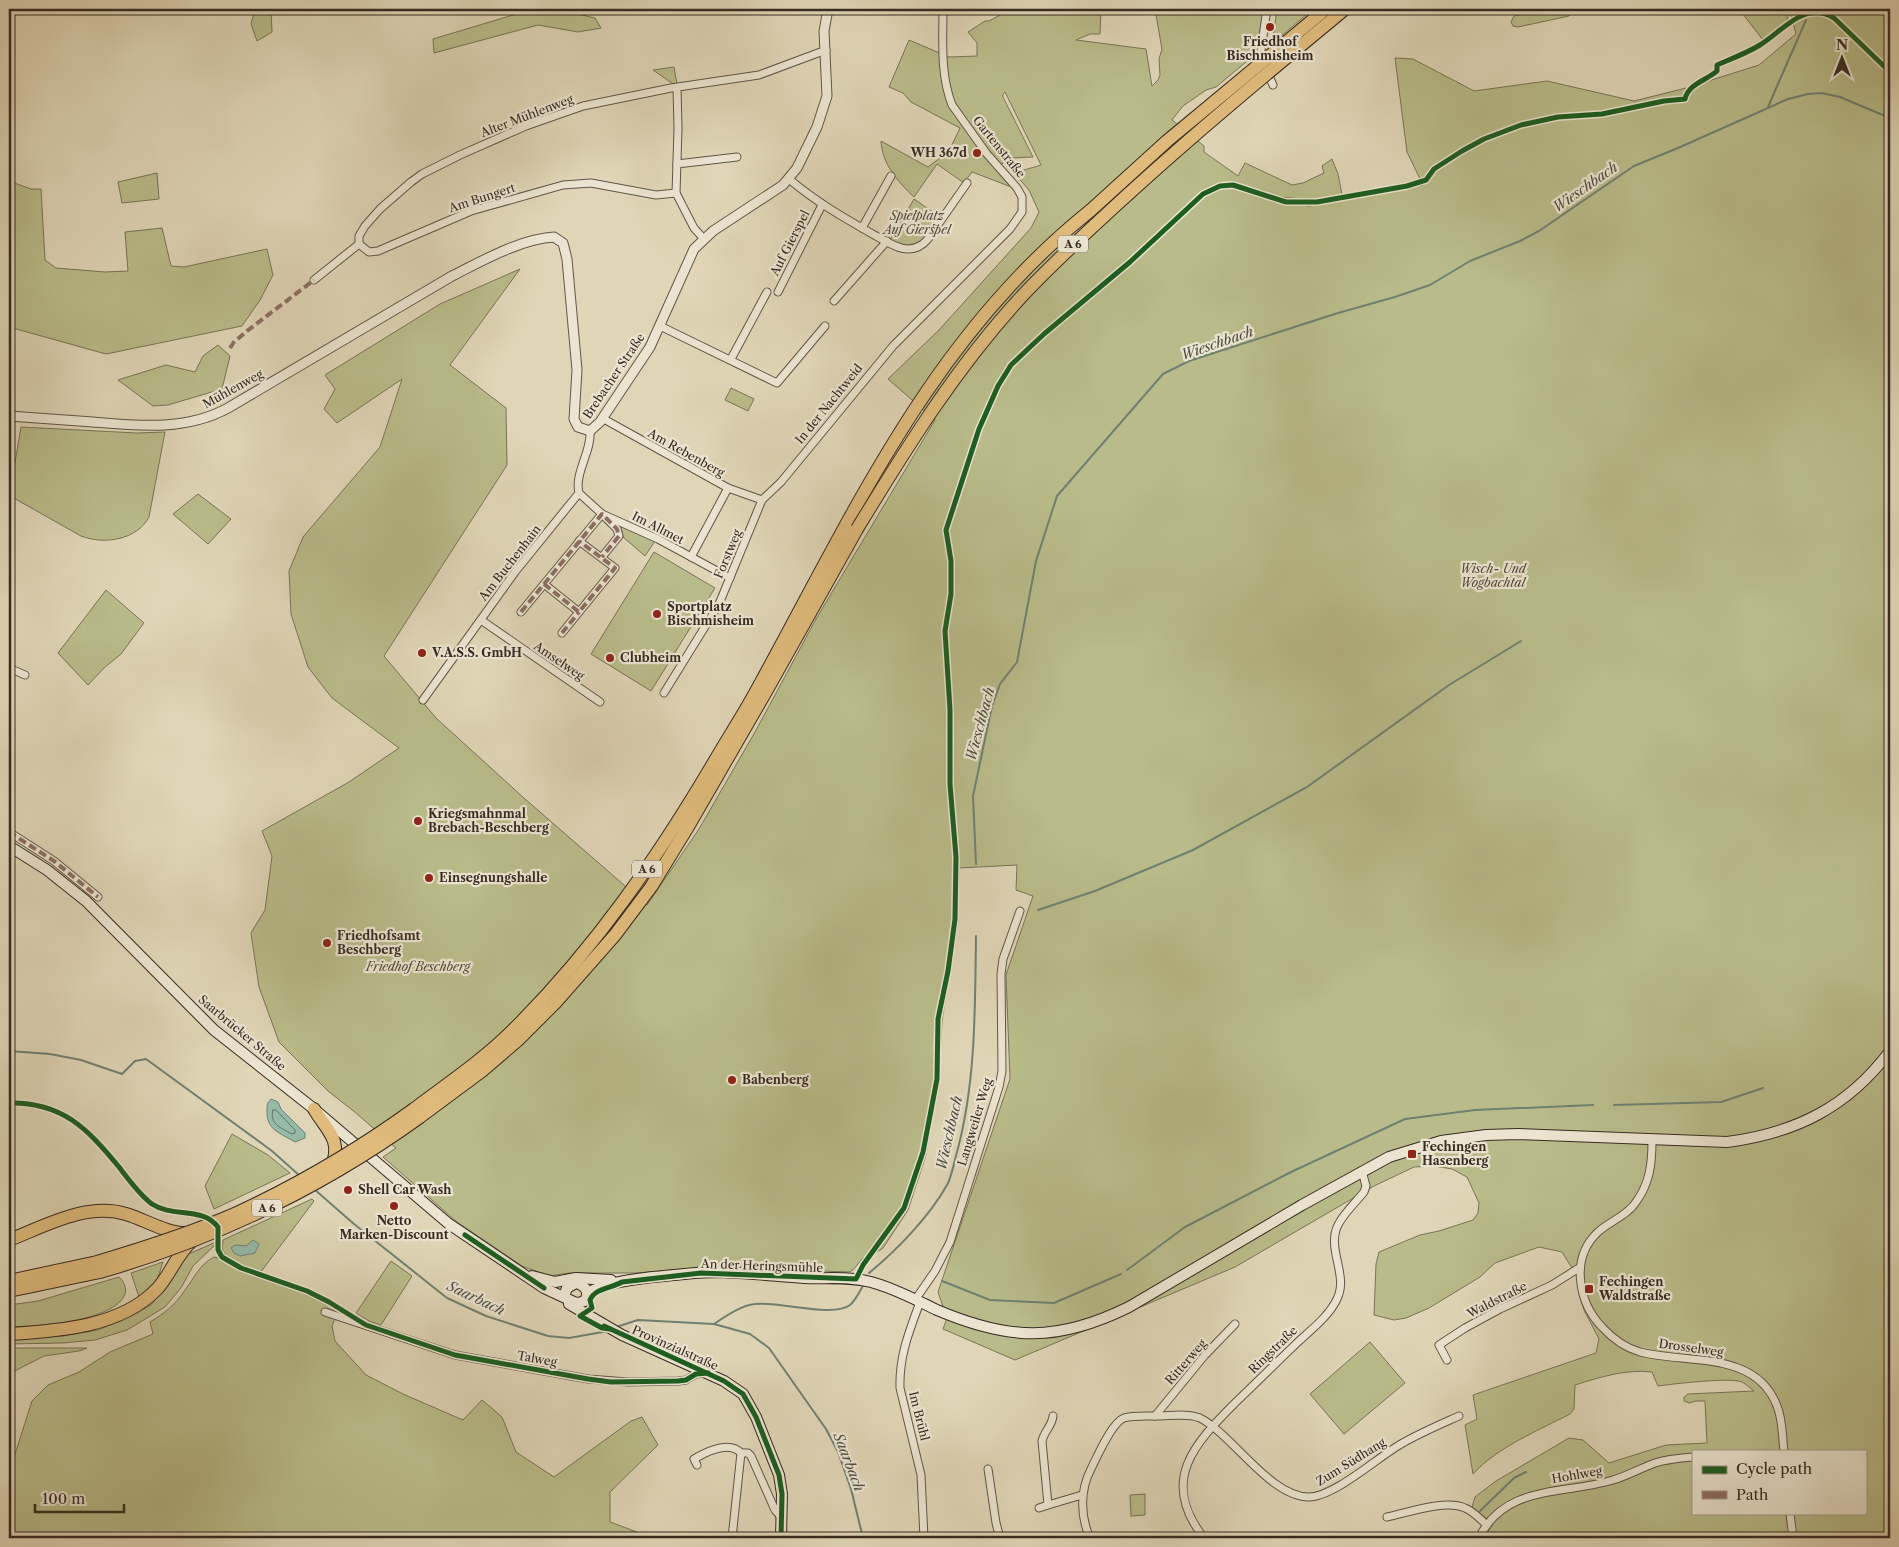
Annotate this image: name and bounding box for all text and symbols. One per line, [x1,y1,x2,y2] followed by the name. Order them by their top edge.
[1264,21,1276,33] marker: Friedhof Bischmisheim
[1816,32,1866,82] north arrow
[1226,34,1314,63] place label: Friedhof Bischmisheim
[1836,36,1848,54] text: N
[477,91,576,140] street label: Alter Mühlenweg
[970,113,1029,181] street label: Gartenstraße
[910,145,967,160] place label: WH 367d
[971,147,983,159] marker: WH 367d
[1549,158,1621,216] water label: Wieschbach
[446,180,518,216] street label: Am Bungert
[766,207,813,279] street label: Auf Gierspel
[881,208,952,237] park label: Spielplatz Auf Gierspel
[1058,235,1088,252] road number: A 6
[1178,322,1256,364] water label: Wieschbach
[579,330,648,421] street label: Brebacher Straße
[792,360,866,447] street label: In der Nachtweid
[200,365,266,411] street label: Mühlenweg
[644,425,728,480] street label: Am Rebenberg
[630,508,688,547] street label: Im Allmet
[475,521,544,604] street label: Am Buchenhain
[711,526,745,581] street label: Forstweg
[1460,561,1528,590] park label: Wisch- Und Wogbachtal
[667,599,754,628] place label: Sportplatz Bischmisheim
[651,608,663,620] marker: Sportplatz Bischmisheim
[530,638,588,683] street label: Amselweg
[431,645,522,660] place label: V.A.S.S. GmbH
[416,647,428,659] marker: V.A.S.S. GmbH
[620,650,681,665] place label: Clubheim
[604,652,616,664] marker: Clubheim
[962,685,998,763] water label: Wieschbach
[428,806,550,835] place label: Kriegsmahnmal Brebach-Beschberg
[412,815,424,827] marker: Kriegsmahnmal Brebach-Beschberg
[632,861,662,878] road number: A 6
[439,870,548,885] place label: Einsegnungshalle
[423,872,435,884] marker: Einsegnungshalle
[337,928,421,957] place label: Friedhofsamt Beschberg
[321,937,333,949] marker: Friedhofsamt Beschberg
[365,959,472,974] park label: Friedhof Beschberg
[195,992,289,1074] street label: Saarbrücker Straße
[742,1072,810,1087] place label: Babenberg
[726,1074,738,1086] marker: Babenberg
[954,1075,995,1168] street label: Langweiler Weg
[932,1094,966,1172] water label: Wieschbach
[1422,1139,1490,1168] place label: Fechingen Hasenberg
[1406,1148,1418,1160] marker: Fechingen Hasenberg
[358,1182,452,1197] place label: Shell Car Wash
[342,1184,354,1196] marker: Shell Car Wash
[252,1200,282,1216] road number: A 6
[388,1200,400,1212] marker: Netto Marken-Discount
[339,1213,449,1242] place label: Netto Marken-Discount
[700,1256,824,1275] street label: An der Heringsmühle
[1598,1274,1671,1303] place label: Fechingen Waldstraße
[443,1276,508,1319] water label: Saarbach
[1463,1278,1529,1321] street label: Waldstraße
[1583,1283,1595,1295] marker: Fechingen Waldstraße
[630,1322,721,1373] street label: Provinzialstraße
[1245,1323,1300,1377] street label: Ringstraße
[1162,1335,1210,1387] street label: Ritterweg
[1658,1336,1725,1360] street label: Drosselweg
[516,1348,559,1370] street label: Talweg
[906,1390,933,1443] street label: Im Brühl
[829,1429,868,1494] water label: Saarbach
[1313,1434,1389,1489] street label: Zum Südhang
[1692,1450,1866,1514] legend
[1736,1459,1813,1478] text: Cycle path
[1551,1463,1604,1486] street label: Hohlweg
[35,1482,124,1514] scale bar
[1736,1485,1769,1504] text: Path
[42,1489,85,1508] text: 100 m

